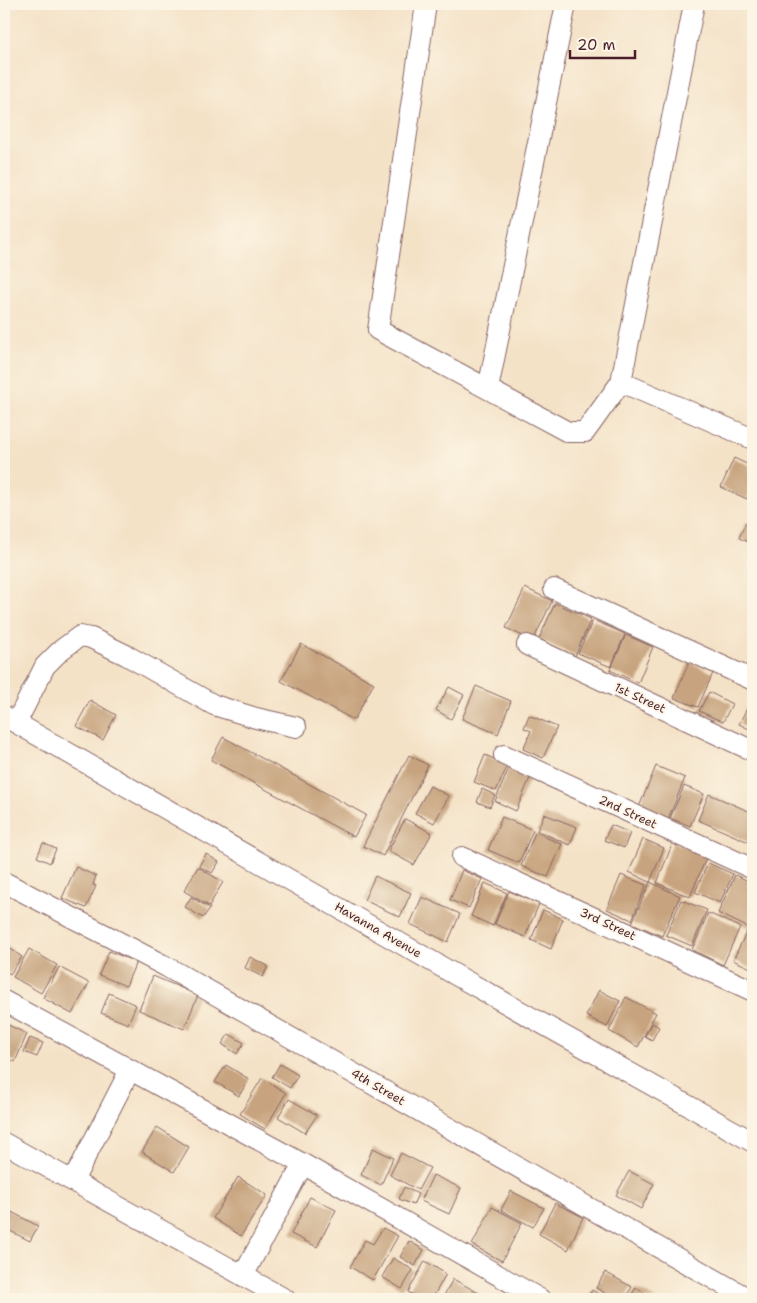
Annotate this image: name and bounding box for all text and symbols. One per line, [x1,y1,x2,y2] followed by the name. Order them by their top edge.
[570,28,634,60] scale bar
[577,35,616,55] text: 20 m
[612,679,668,717] street label: 1st Street
[596,792,660,832] street label: 2nd Street
[332,899,425,961] street label: Havanna Avenue
[577,904,639,944] street label: 3rd Street
[348,1065,408,1109] street label: 4th Street

